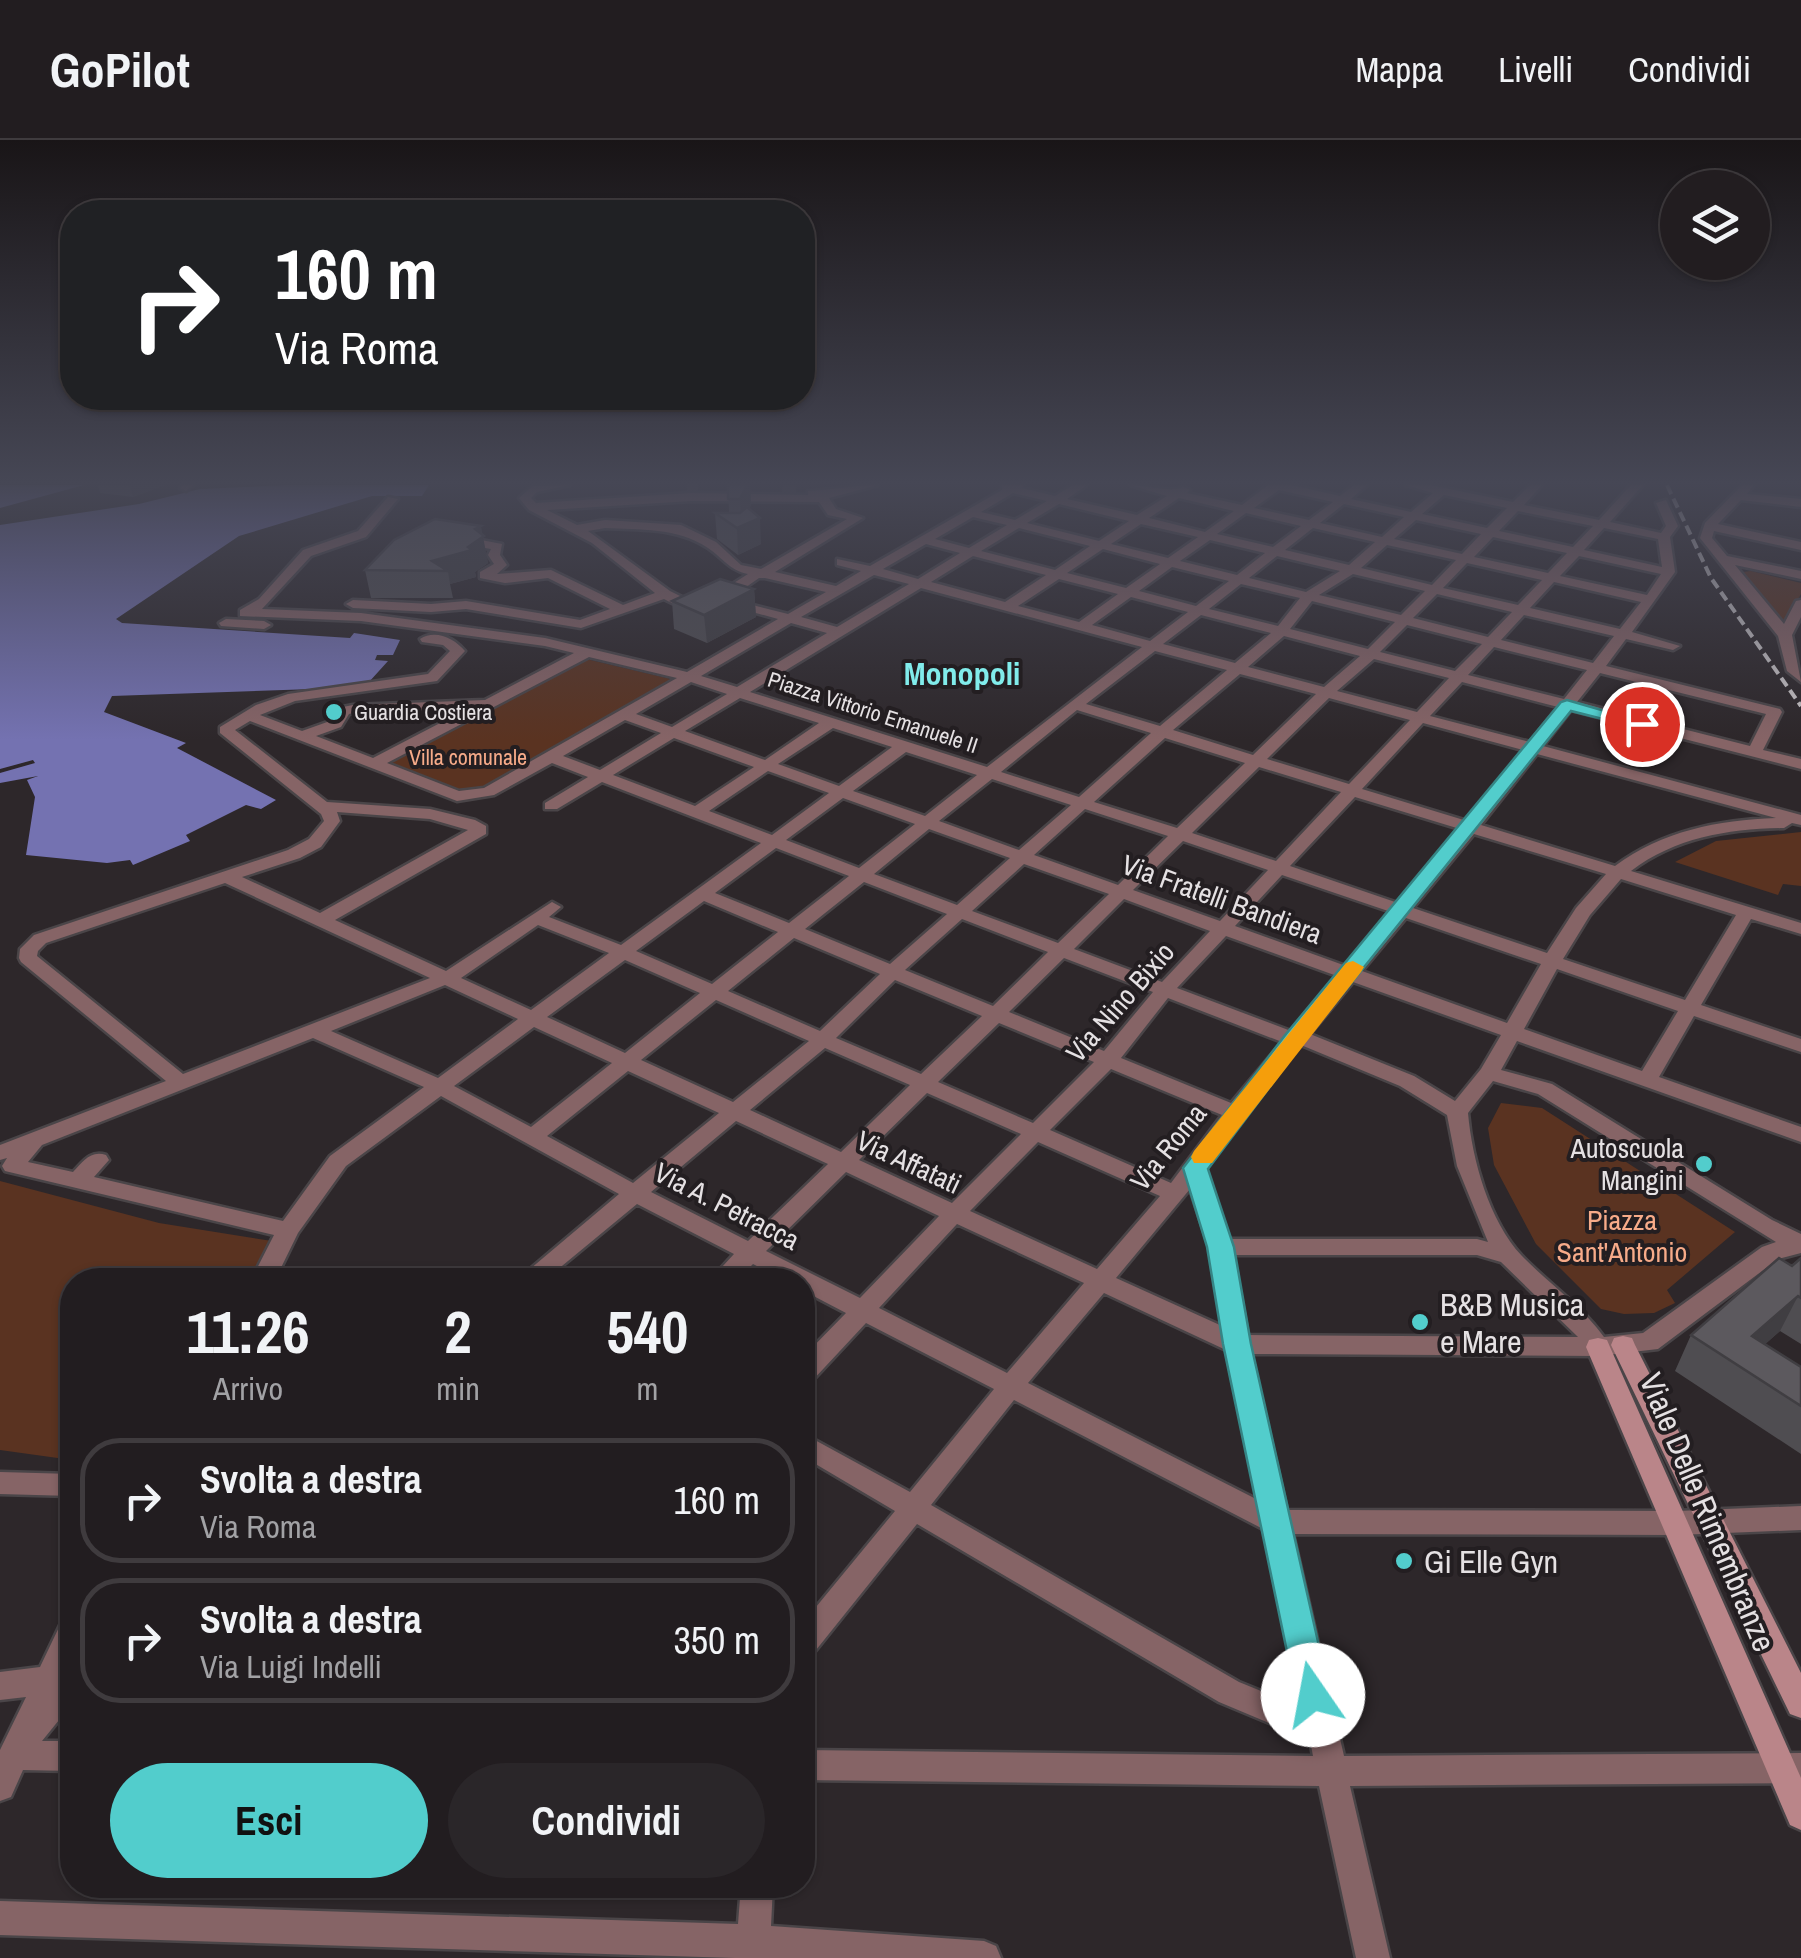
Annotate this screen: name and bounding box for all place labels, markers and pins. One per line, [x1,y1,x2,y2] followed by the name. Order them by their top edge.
[1600,682,1685,767] pin
[354,697,492,727] place label: Guardia Costiera
[323,701,345,723] marker: Guardia Costiera
[1569,1129,1684,1199] place label: Autoscuola Mangini
[1693,1153,1715,1175] marker: Autoscuola Mangini
[1440,1283,1585,1363] place label: B&B Musica e Mare
[1409,1311,1431,1333] marker: B&B Musica e Mare
[1424,1540,1558,1583] place label: Gi Elle Gyn
[1393,1550,1415,1572] marker: Gi Elle Gyn

